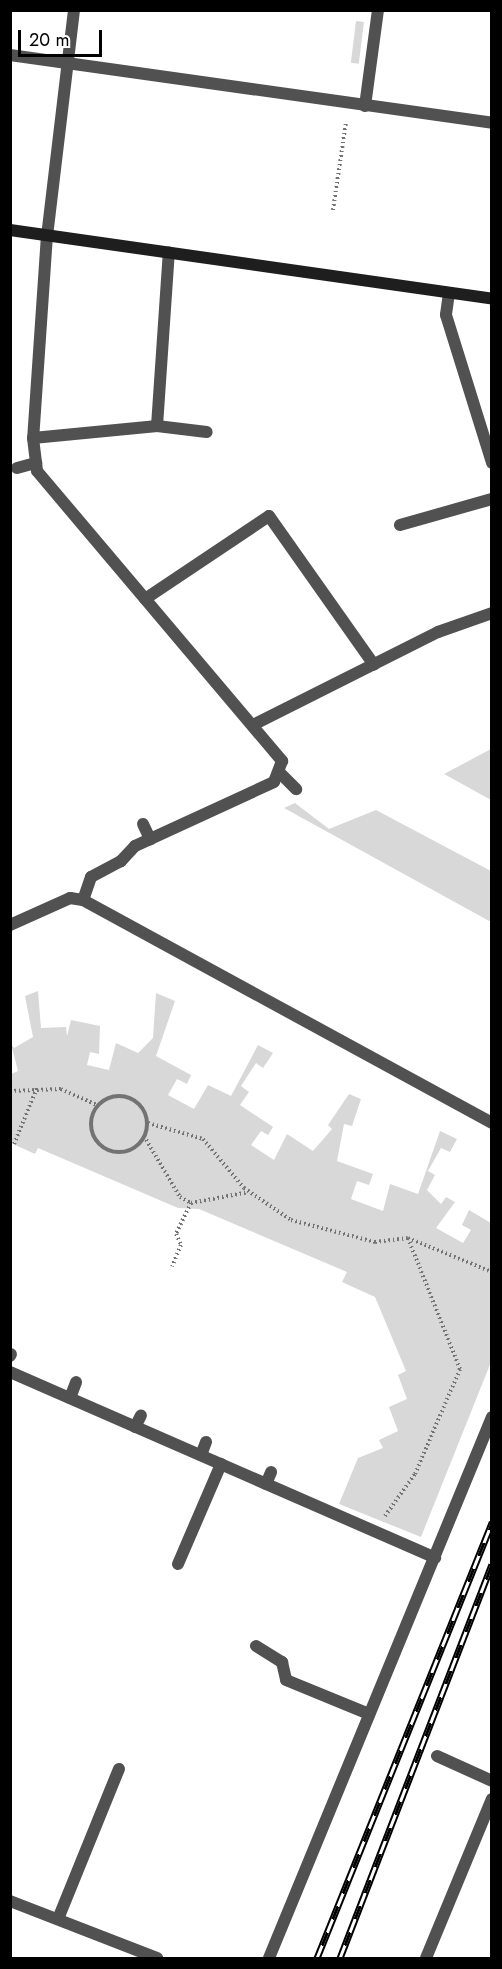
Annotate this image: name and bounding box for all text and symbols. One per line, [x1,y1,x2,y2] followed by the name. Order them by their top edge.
[21,18,105,56] scale bar
[29,27,69,53] text: 20 m

